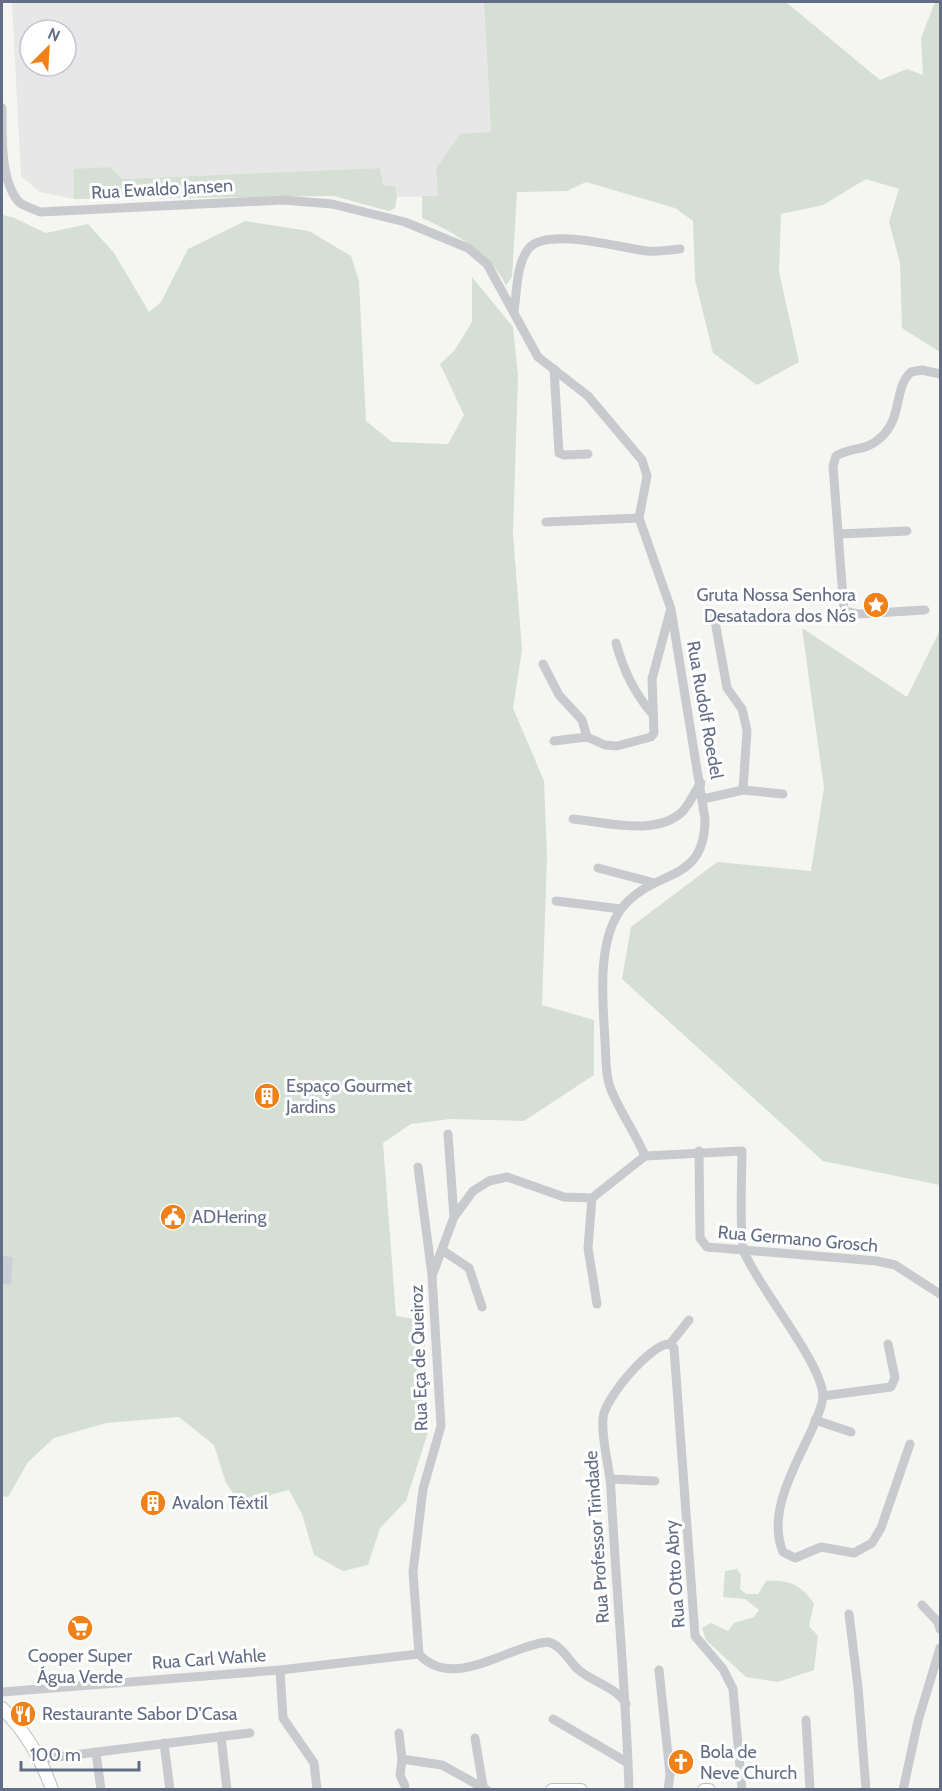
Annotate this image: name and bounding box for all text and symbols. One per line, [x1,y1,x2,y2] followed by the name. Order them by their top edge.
[18,18,78,78] north arrow
[45,24,63,46] text: N
[90,174,234,204] street label: Rua Ewaldo Jansen
[697,584,856,627] place label: Gruta Nossa Senhora Desatadora dos Nós
[861,590,891,620] place icon: Gruta Nossa Senhora Desatadora dos Nós
[682,639,728,782] street label: Rua Rudolf Roedel
[285,1075,412,1118] place label: Espaço Gourmet Jardins
[252,1081,282,1111] building icon: Espaço Gourmet Jardins
[158,1202,188,1232] public building icon: ADHering
[192,1206,267,1228] place label: ADHering
[717,1221,879,1257] street label: Rua Germano Grosch
[405,1284,433,1432] street label: Rua Eça de Queiroz
[580,1450,614,1624] street label: Rua Professor Trindade
[138,1488,168,1518] building icon: Avalon Têxtil
[172,1492,269,1514] place label: Avalon Têxtil
[660,1519,690,1629] street label: Rua Otto Abry
[65,1613,95,1643] supermarket icon: Cooper Super Água Verde
[151,1644,267,1674] street label: Rua Carl Wahle
[28,1645,132,1688] place label: Cooper Super Água Verde
[8,1699,38,1729] restaurant icon: Restaurante Sabor D'Casa
[42,1703,238,1725] place label: Restaurante Sabor D'Casa
[21,1734,140,1772] scale bar
[700,1741,797,1784] place label: Bola de Neve Church
[30,1744,81,1766] text: 100 m
[666,1747,696,1777] church icon: Bola de Neve Church

